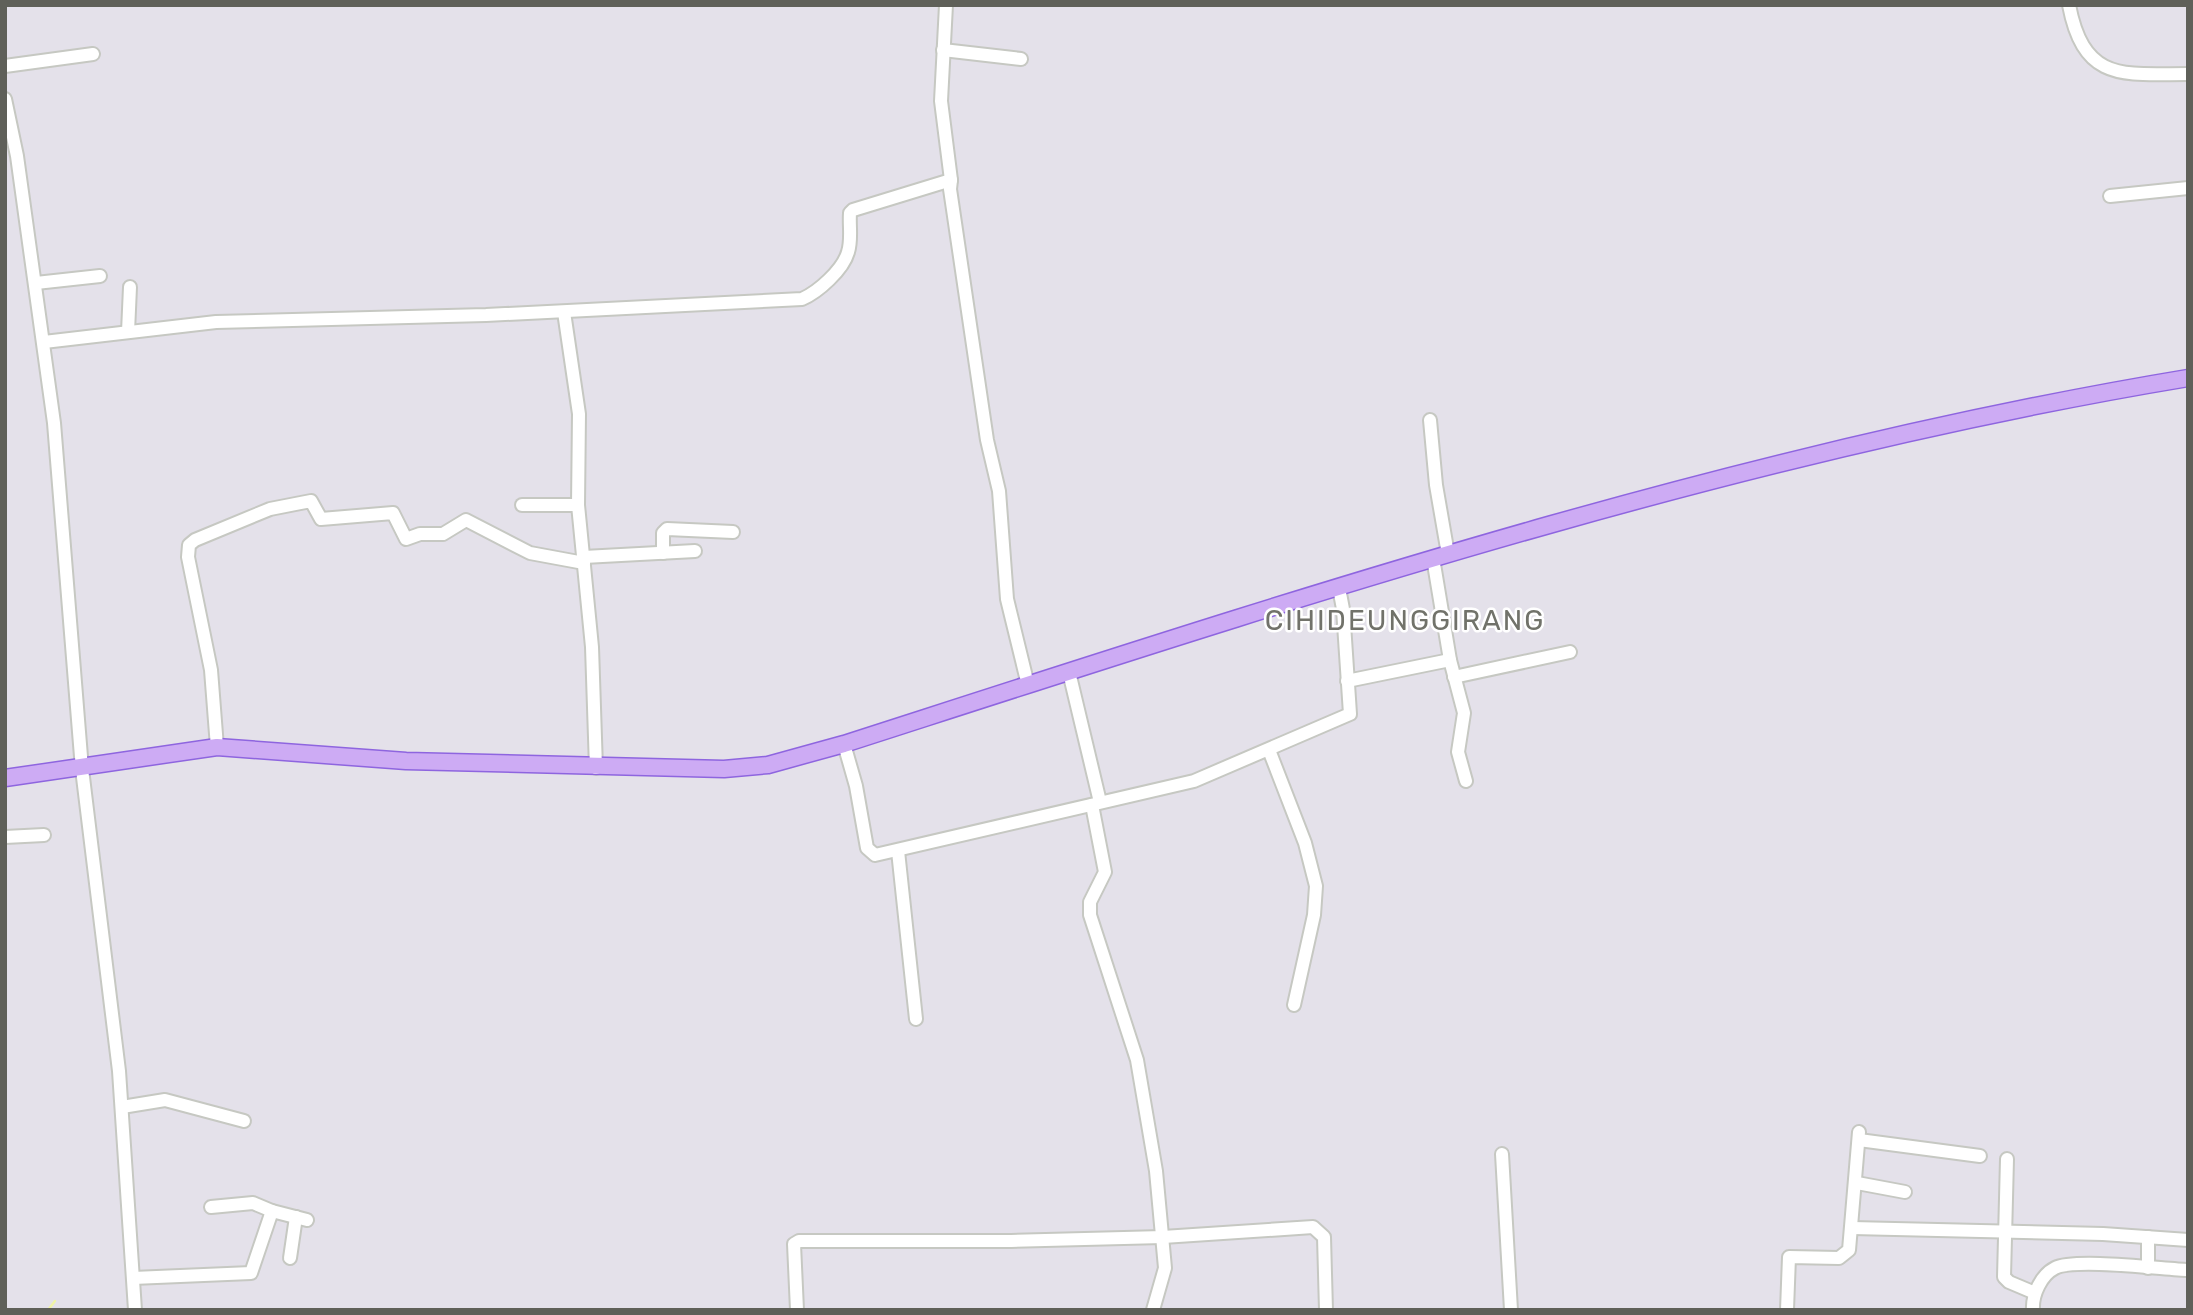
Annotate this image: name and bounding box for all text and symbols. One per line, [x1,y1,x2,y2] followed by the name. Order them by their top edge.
[1265,604,1545,637] district label: CIHIDEUNGGIRANG

